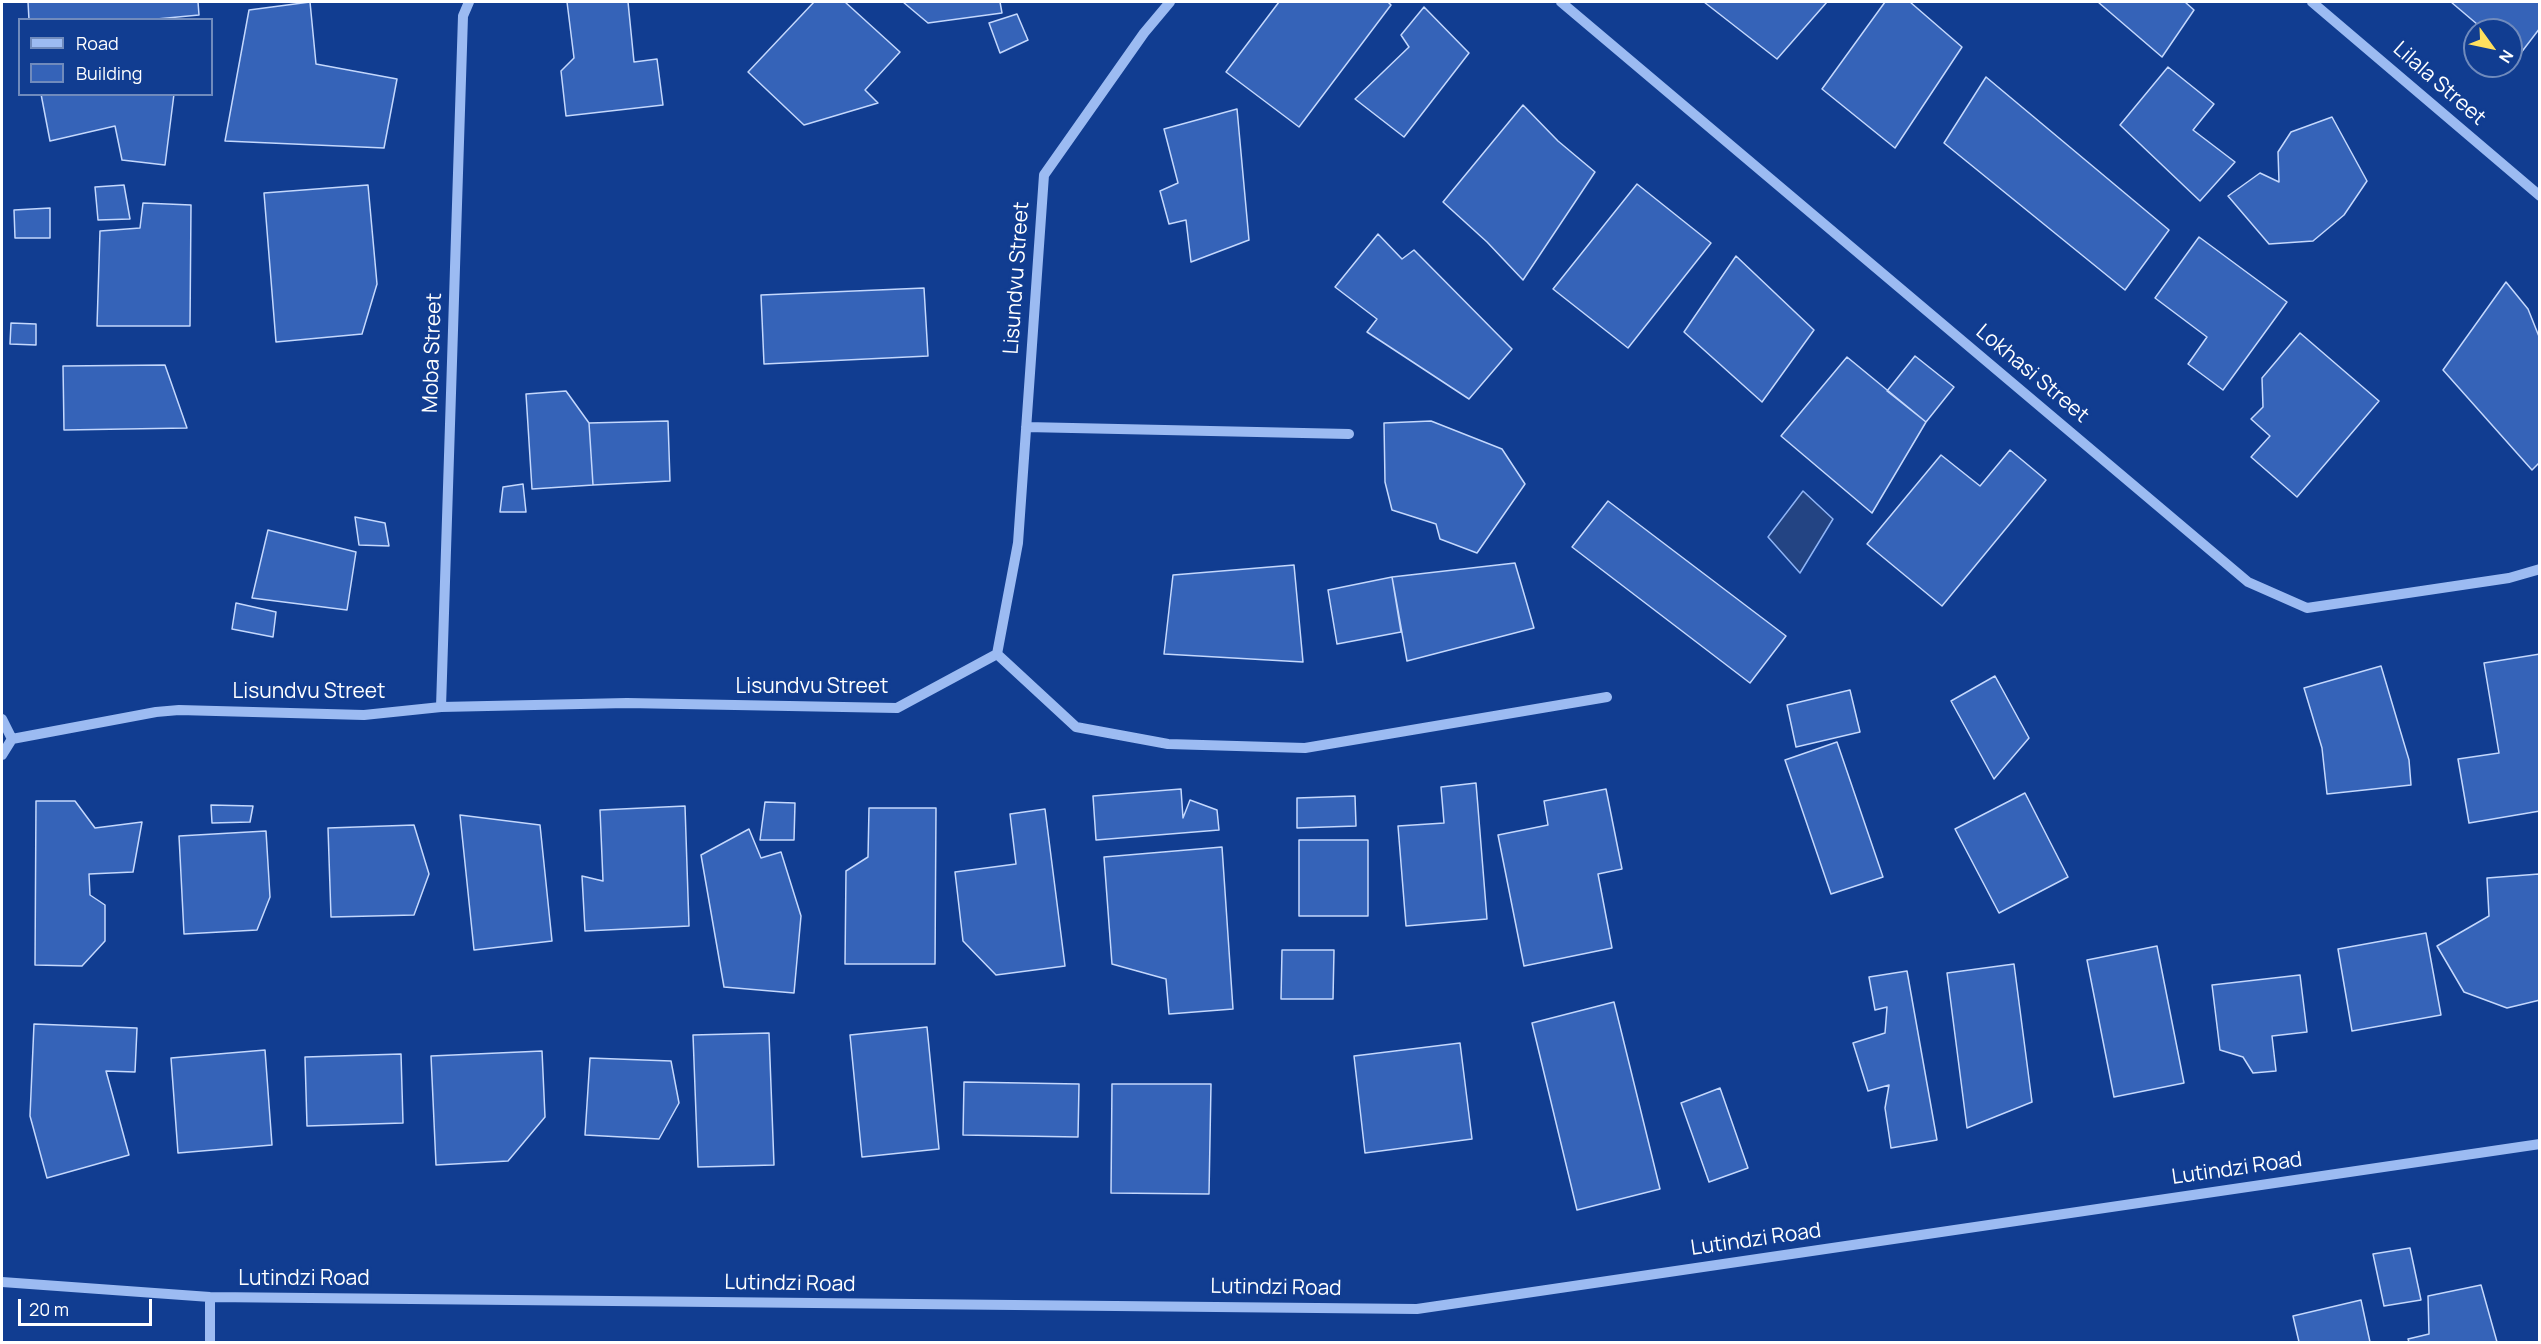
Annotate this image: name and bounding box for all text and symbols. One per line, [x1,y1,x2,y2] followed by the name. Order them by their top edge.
[18,18,213,96] legend
[2463,18,2523,78] north arrow
[76,31,119,55] text: Road
[2387,37,2491,131] street label: Lilala Street
[2494,46,2519,68] text: N
[76,61,142,85] text: Building
[999,201,1035,355] street label: Lisundvu Street
[418,293,448,413] street label: Moba Street
[1970,320,2094,428] street label: Lokhasi Street
[736,674,888,700] street label: Lisundvu Street
[233,679,385,705] street label: Lisundvu Street
[2170,1147,2304,1191] street label: Lutindzi Road
[1689,1218,1823,1262] street label: Lutindzi Road
[238,1266,370,1292] street label: Lutindzi Road
[724,1270,856,1298] street label: Lutindzi Road
[1210,1274,1342,1302] street label: Lutindzi Road
[21,1287,154,1325] scale bar
[29,1297,69,1321] text: 20 m

